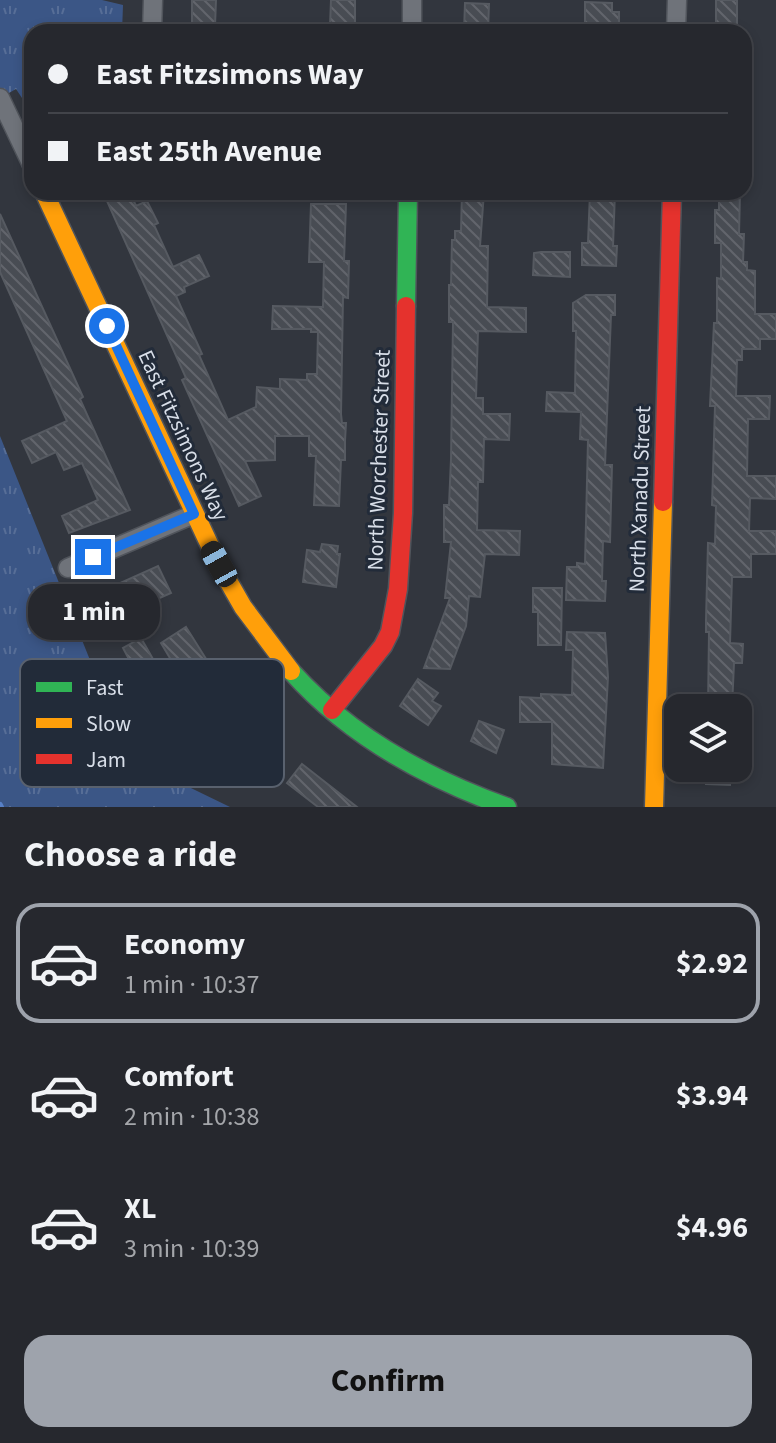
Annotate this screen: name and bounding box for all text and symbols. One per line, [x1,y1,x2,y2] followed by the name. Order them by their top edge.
[96,53,364,96] text: East Fitzsimons Way
[96,130,322,173] text: East 25th Avenue
[89,308,125,344] route start
[129,345,237,527] street label: East Fitzsimons Way
[359,348,399,571] street label: North Worchester Street
[621,405,659,593] street label: North Xanadu Street
[197,537,241,591] car
[75,539,111,575] route end
[27,585,159,641] callout: 1 min
[62,593,126,630] text: 1 min
[20,659,284,787] legend
[86,672,124,704] text: Fast
[664,694,752,782] map controls
[664,694,752,782] button: layers
[86,708,131,740] text: Slow
[86,744,126,776] text: Jam
[24,829,237,880] text: Choose a ride
[124,923,245,966] text: Economy
[28,927,100,999] icon: car
[676,942,748,985] text: $2.92
[124,966,259,1003] text: 1 min · 10:37
[124,1055,234,1098] text: Comfort
[28,1059,100,1131] icon: car
[676,1074,748,1117] text: $3.94
[124,1098,259,1135] text: 2 min · 10:38
[124,1187,157,1230] text: XL
[28,1191,100,1263] icon: car
[676,1206,748,1249] text: $4.96
[124,1230,259,1267] text: 3 min · 10:39
[24,1335,752,1427] button: Confirm

